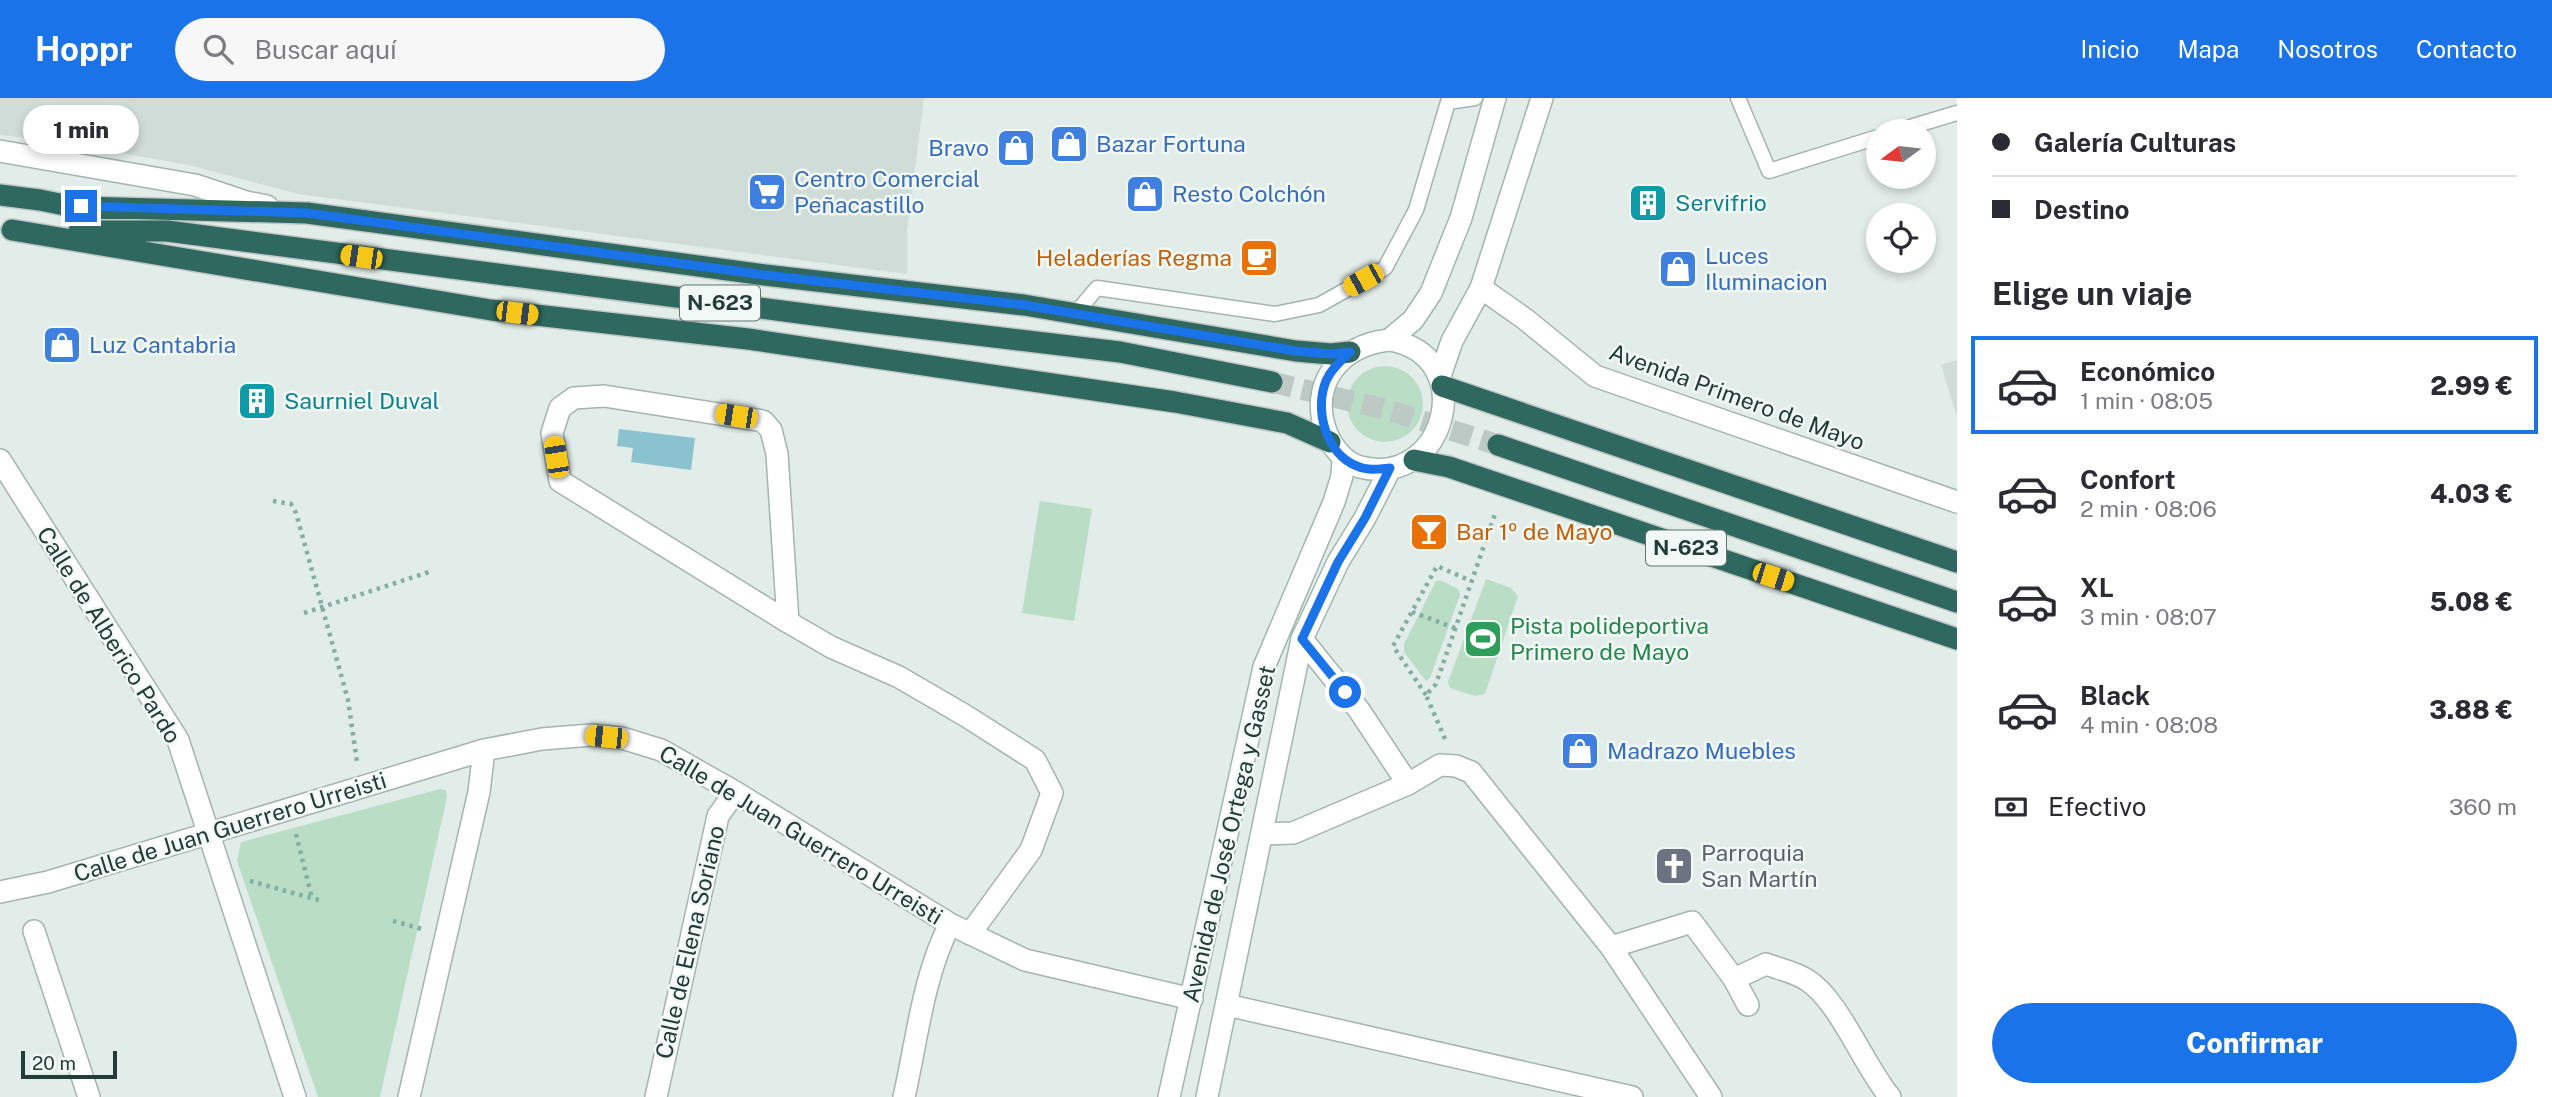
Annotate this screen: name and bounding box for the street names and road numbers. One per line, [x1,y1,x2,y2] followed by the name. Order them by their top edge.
[680,286,760,320] road number: N-623
[1606,338,1868,455] street label: Avenida Primero de Mayo
[32,522,187,748] street label: Calle de Alberico Pardo
[1646,531,1726,566] road number: N-623
[1177,663,1280,1005] street label: Avenida de José Ortega y Gasset
[655,739,948,930] street label: Calle de Juan Guerrero Urreisti
[70,766,389,887] street label: Calle de Juan Guerrero Urreisti
[650,823,730,1061] street label: Calle de Elena Soriano

